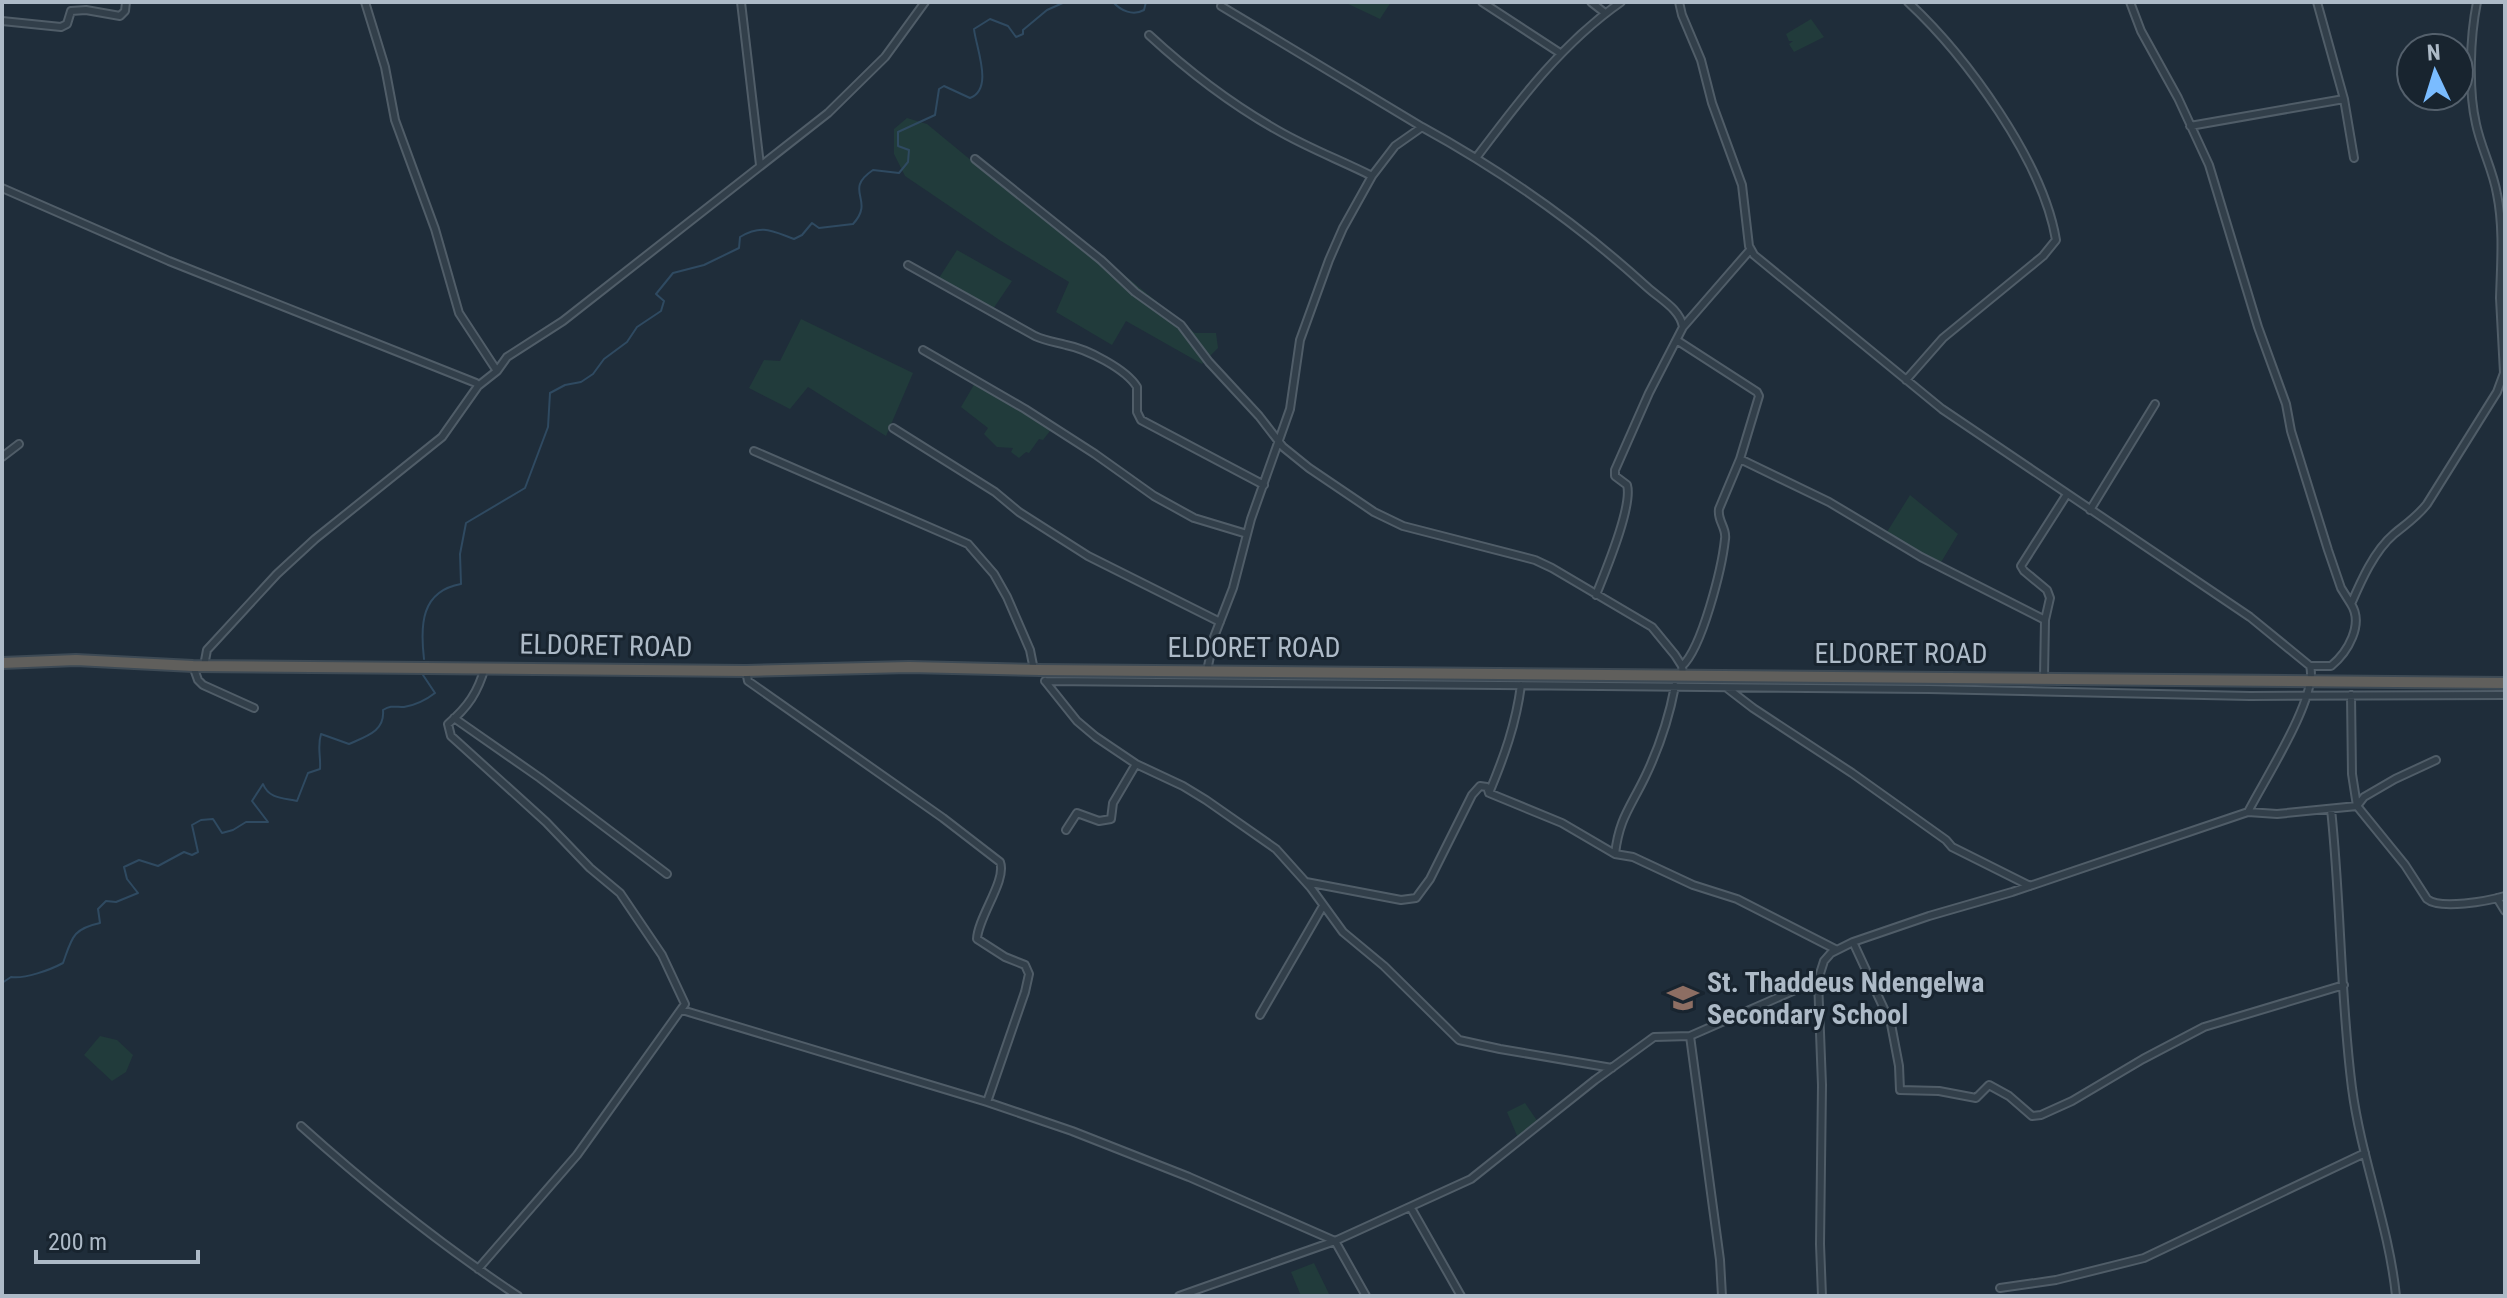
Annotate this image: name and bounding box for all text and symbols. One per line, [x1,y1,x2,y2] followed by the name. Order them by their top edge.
[2395,32,2475,112] north arrow
[2426,40,2441,65] text: N
[519,627,693,664] street label: ELDORET ROAD
[1167,631,1341,664] street label: ELDORET ROAD
[1814,637,1988,670] street label: ELDORET ROAD
[1707,966,1984,1031] place label: St. Thaddeus Ndengelwa Secondary School
[1666,981,1700,1015] school or university icon: St. Thaddeus Ndengelwa Secondary School
[36,1214,198,1264] scale bar
[48,1228,107,1256] text: 200 m

